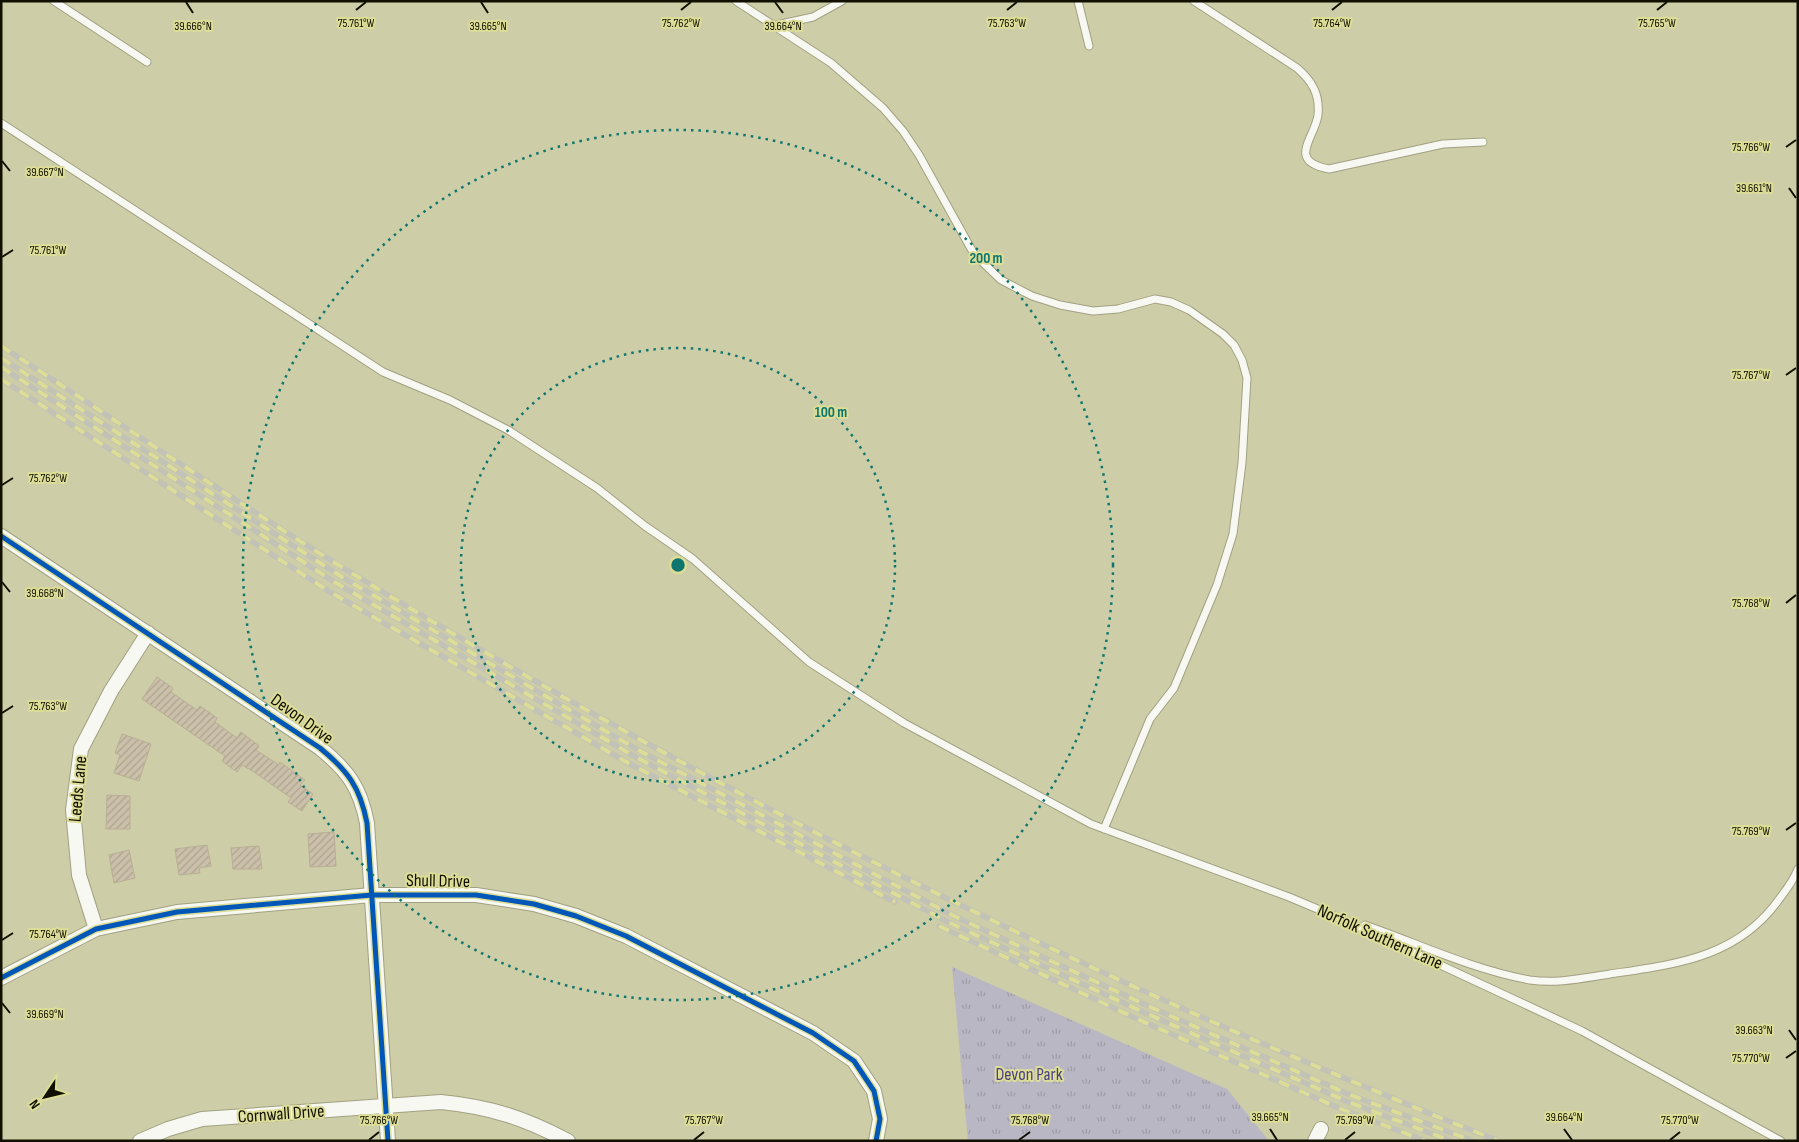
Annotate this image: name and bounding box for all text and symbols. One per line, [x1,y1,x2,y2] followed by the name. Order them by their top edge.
[338,16,374,31] text: 75.761°W
[662,16,700,31] text: 75.762°W
[988,16,1026,31] text: 75.763°W
[1313,16,1351,31] text: 75.764°W
[1638,16,1676,31] text: 75.765°W
[174,19,212,34] text: 39.666°N
[469,19,507,34] text: 39.665°N
[764,19,802,34] text: 39.664°N
[1732,140,1770,155] text: 75.766°W
[26,165,64,180] text: 39.667°N
[1736,181,1772,196] text: 39.661°N
[30,243,66,258] text: 75.761°W
[969,249,1003,268] text: 200 m
[1732,368,1770,383] text: 75.767°W
[815,403,847,422] text: 100 m
[29,471,67,486] text: 75.762°W
[669,556,687,574] centre of rings
[26,586,64,601] text: 39.668°N
[1732,596,1770,611] text: 75.768°W
[267,689,337,749] street label: Devon Drive
[29,699,67,714] text: 75.763°W
[65,755,91,823] street label: Leeds Lane
[1732,824,1770,839] text: 75.769°W
[406,870,470,892] street label: Shull Drive
[1314,900,1446,974] street label: Norfolk Southern Lane
[29,927,67,942] text: 75.764°W
[26,1007,64,1022] text: 39.669°N
[1735,1023,1773,1038] text: 39.663°N
[1732,1051,1770,1066] text: 75.770°W
[995,1064,1063,1085] park label: Devon Park
[20,1072,70,1122] north arrow
[26,1096,44,1112] text: N
[237,1101,325,1127] street label: Cornwall Drive
[1251,1110,1289,1125] text: 39.665°N
[1545,1110,1583,1125] text: 39.664°N
[360,1113,398,1128] text: 75.766°W
[685,1113,723,1128] text: 75.767°W
[1011,1113,1049,1128] text: 75.768°W
[1336,1113,1374,1128] text: 75.769°W
[1661,1113,1699,1128] text: 75.770°W

